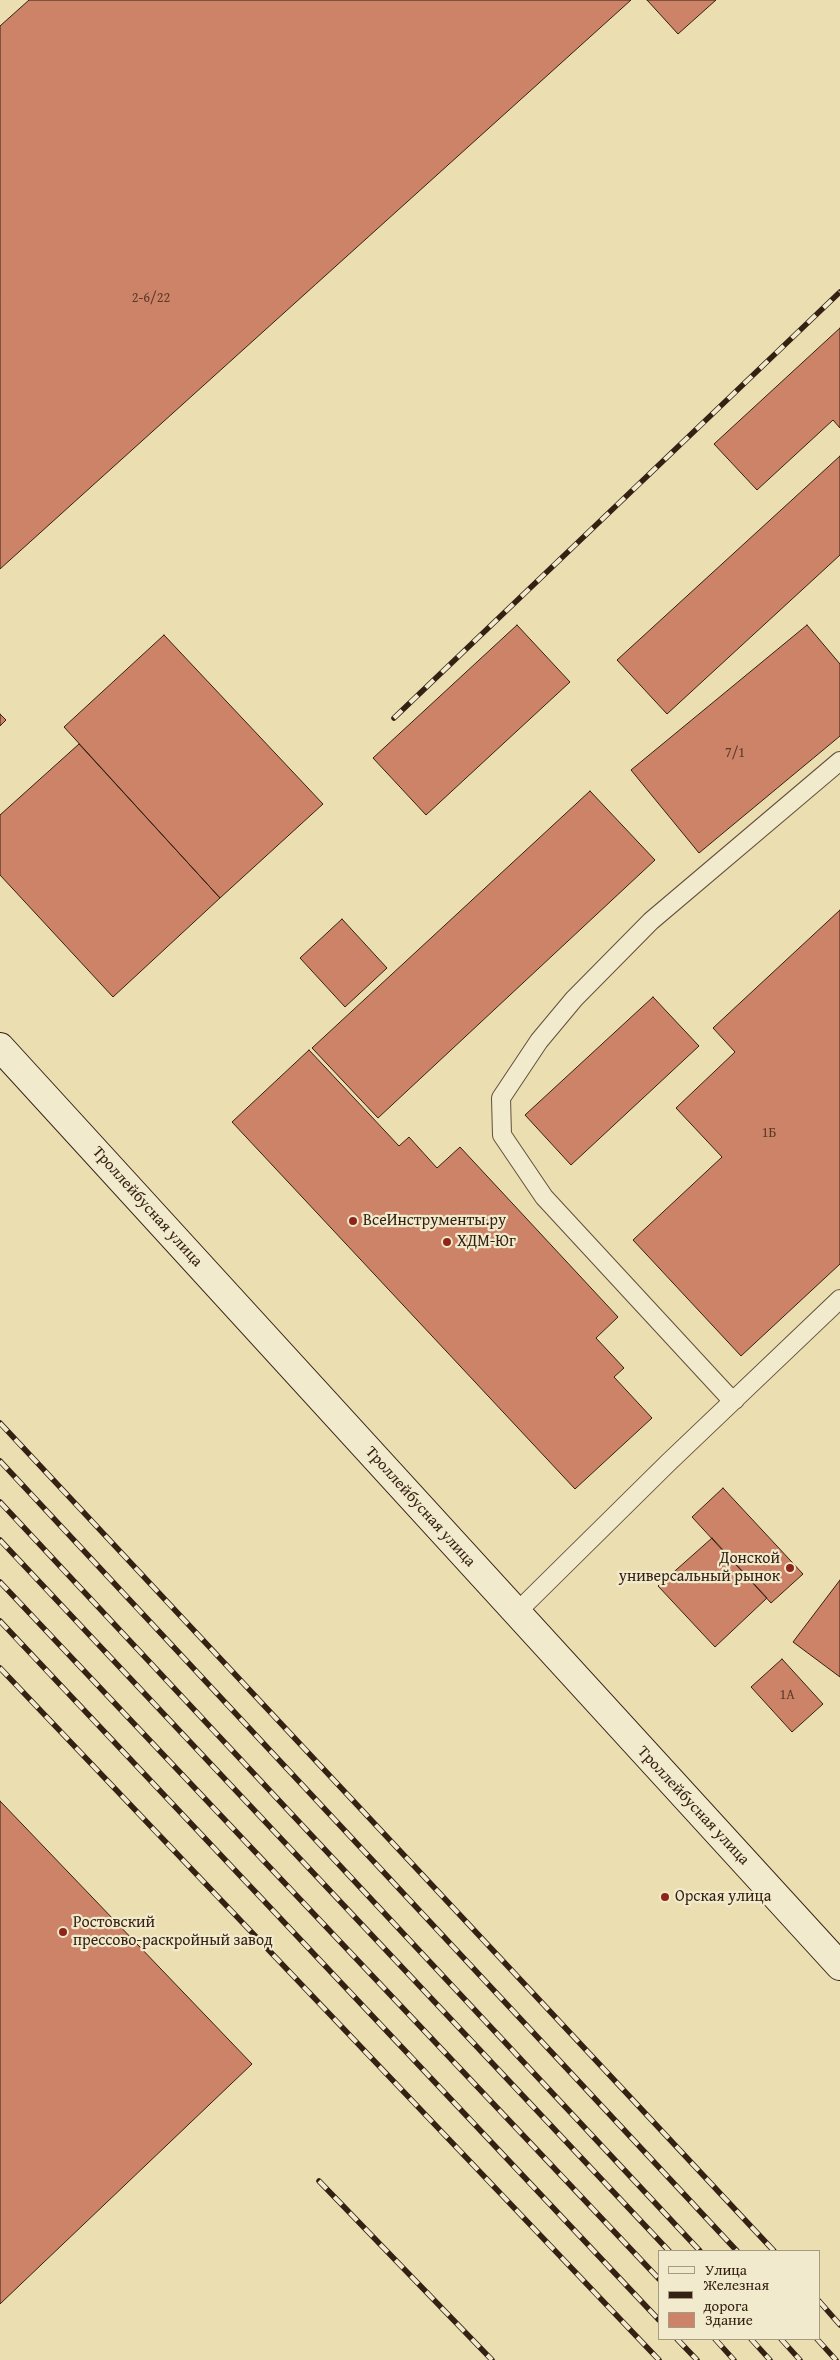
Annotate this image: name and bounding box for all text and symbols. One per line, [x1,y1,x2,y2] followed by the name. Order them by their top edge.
[132,290,170,306] house number: 2-6/22
[725,745,745,761] house number: 7/1
[762,1125,776,1141] house number: 1Б
[88,1143,206,1271] street label: Троллейбусная улица
[363,1211,506,1231] place label: ВсеИнструменты.ру
[347,1215,359,1227] marker: ВсеИнструменты.ру
[457,1232,516,1252] place label: ХДМ-Юг
[441,1236,453,1248] marker: ХДМ-Юг
[361,1443,479,1571] street label: Троллейбусная улица
[619,1549,780,1587] place label: Донской универсальный рынок
[784,1562,796,1574] marker: Донской универсальный рынок
[779,1687,795,1703] house number: 1А
[633,1743,753,1869] street label: Троллейбусная улица
[675,1887,771,1907] place label: Орская улица
[659,1891,671,1903] marker: Орская улица
[73,1913,273,1951] place label: Ростовский прессово-раскройный завод
[57,1926,69,1938] marker: Ростовский прессово-раскройный завод
[658,2250,820,2340] legend
[705,2259,747,2280] text: Улица
[703,2274,769,2316] text: Железная дорога
[705,2309,753,2330] text: Здание

